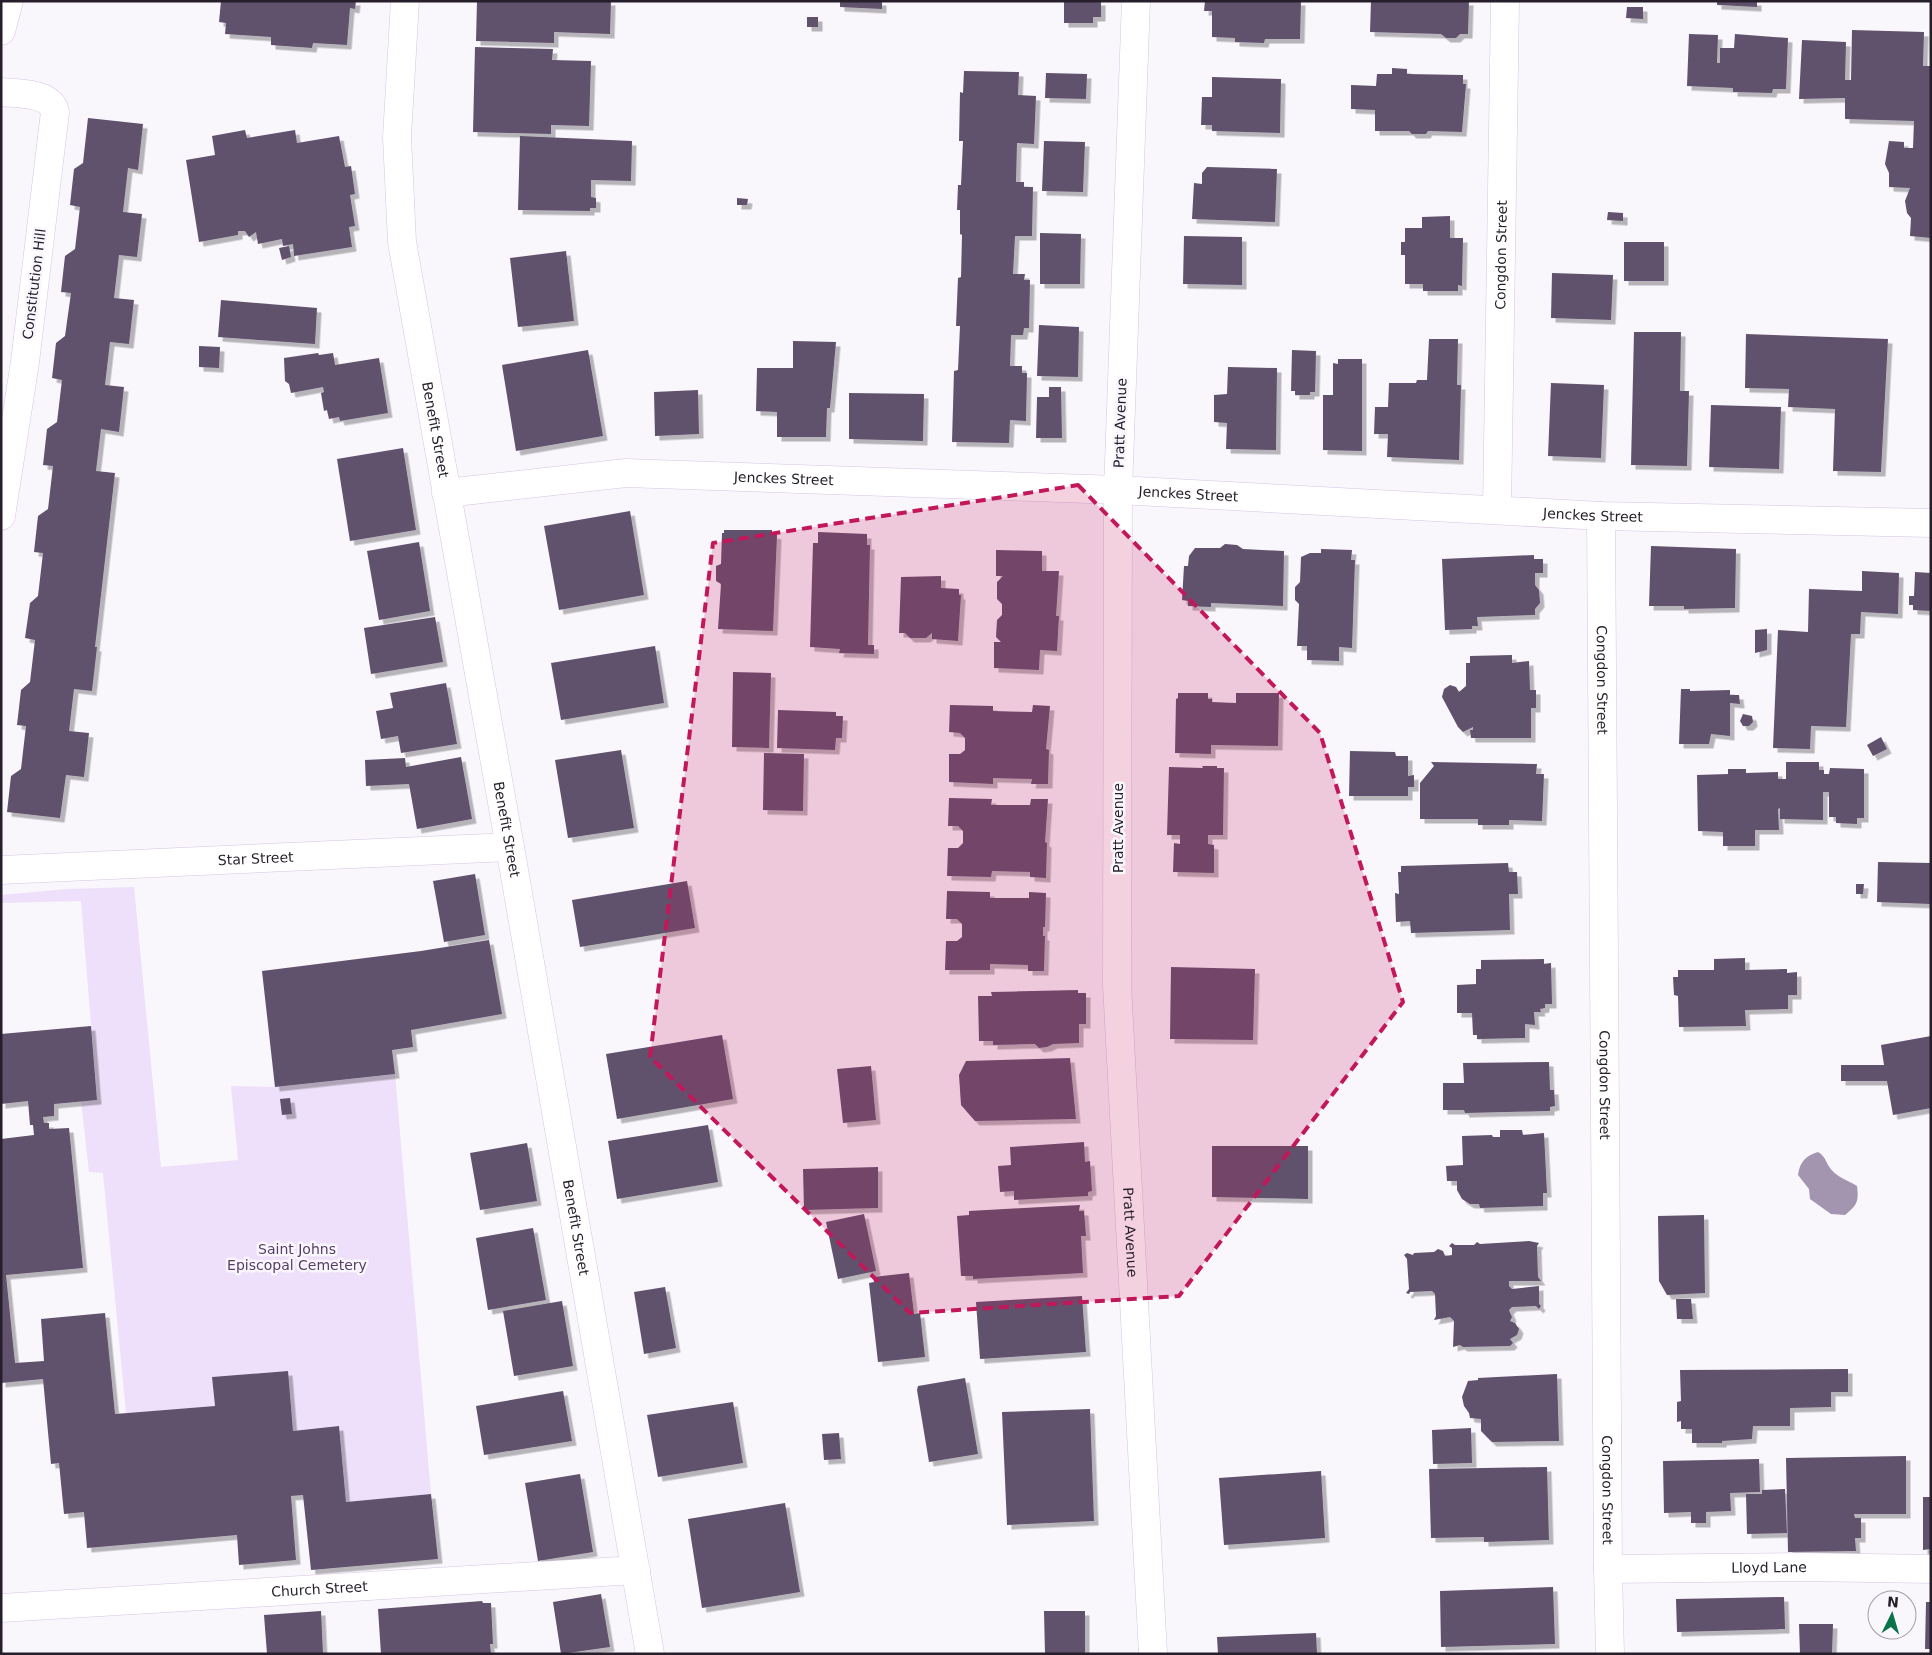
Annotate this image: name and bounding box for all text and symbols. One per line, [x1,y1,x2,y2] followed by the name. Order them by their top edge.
[1492,200,1510,310] street label: Congdon Street
[19,228,49,340] street label: Constitution Hill
[1110,378,1130,468] street label: Pratt Avenue
[419,380,452,479] street label: Benefit Street
[733,469,835,488] street label: Jenckes Street
[1137,483,1239,504] street label: Jenckes Street
[1542,505,1644,525] street label: Jenckes Street
[1594,625,1610,735] street label: Congdon Street
[490,780,523,879] street label: Benefit Street
[1110,783,1126,873] street label: Pratt Avenue
[218,849,294,868] street label: Star Street
[1596,1030,1613,1140] street label: Congdon Street
[560,1178,592,1277] street label: Benefit Street
[1120,1187,1141,1278] street label: Pratt Avenue
[227,1241,367,1273] park label: Saint Johns Episcopal Cemetery
[1599,1435,1616,1545] street label: Congdon Street
[1731,1559,1807,1576] street label: Lloyd Lane
[271,1578,369,1600] street label: Church Street
[1867,1590,1917,1640] north arrow
[1887,1594,1900,1611] text: N

